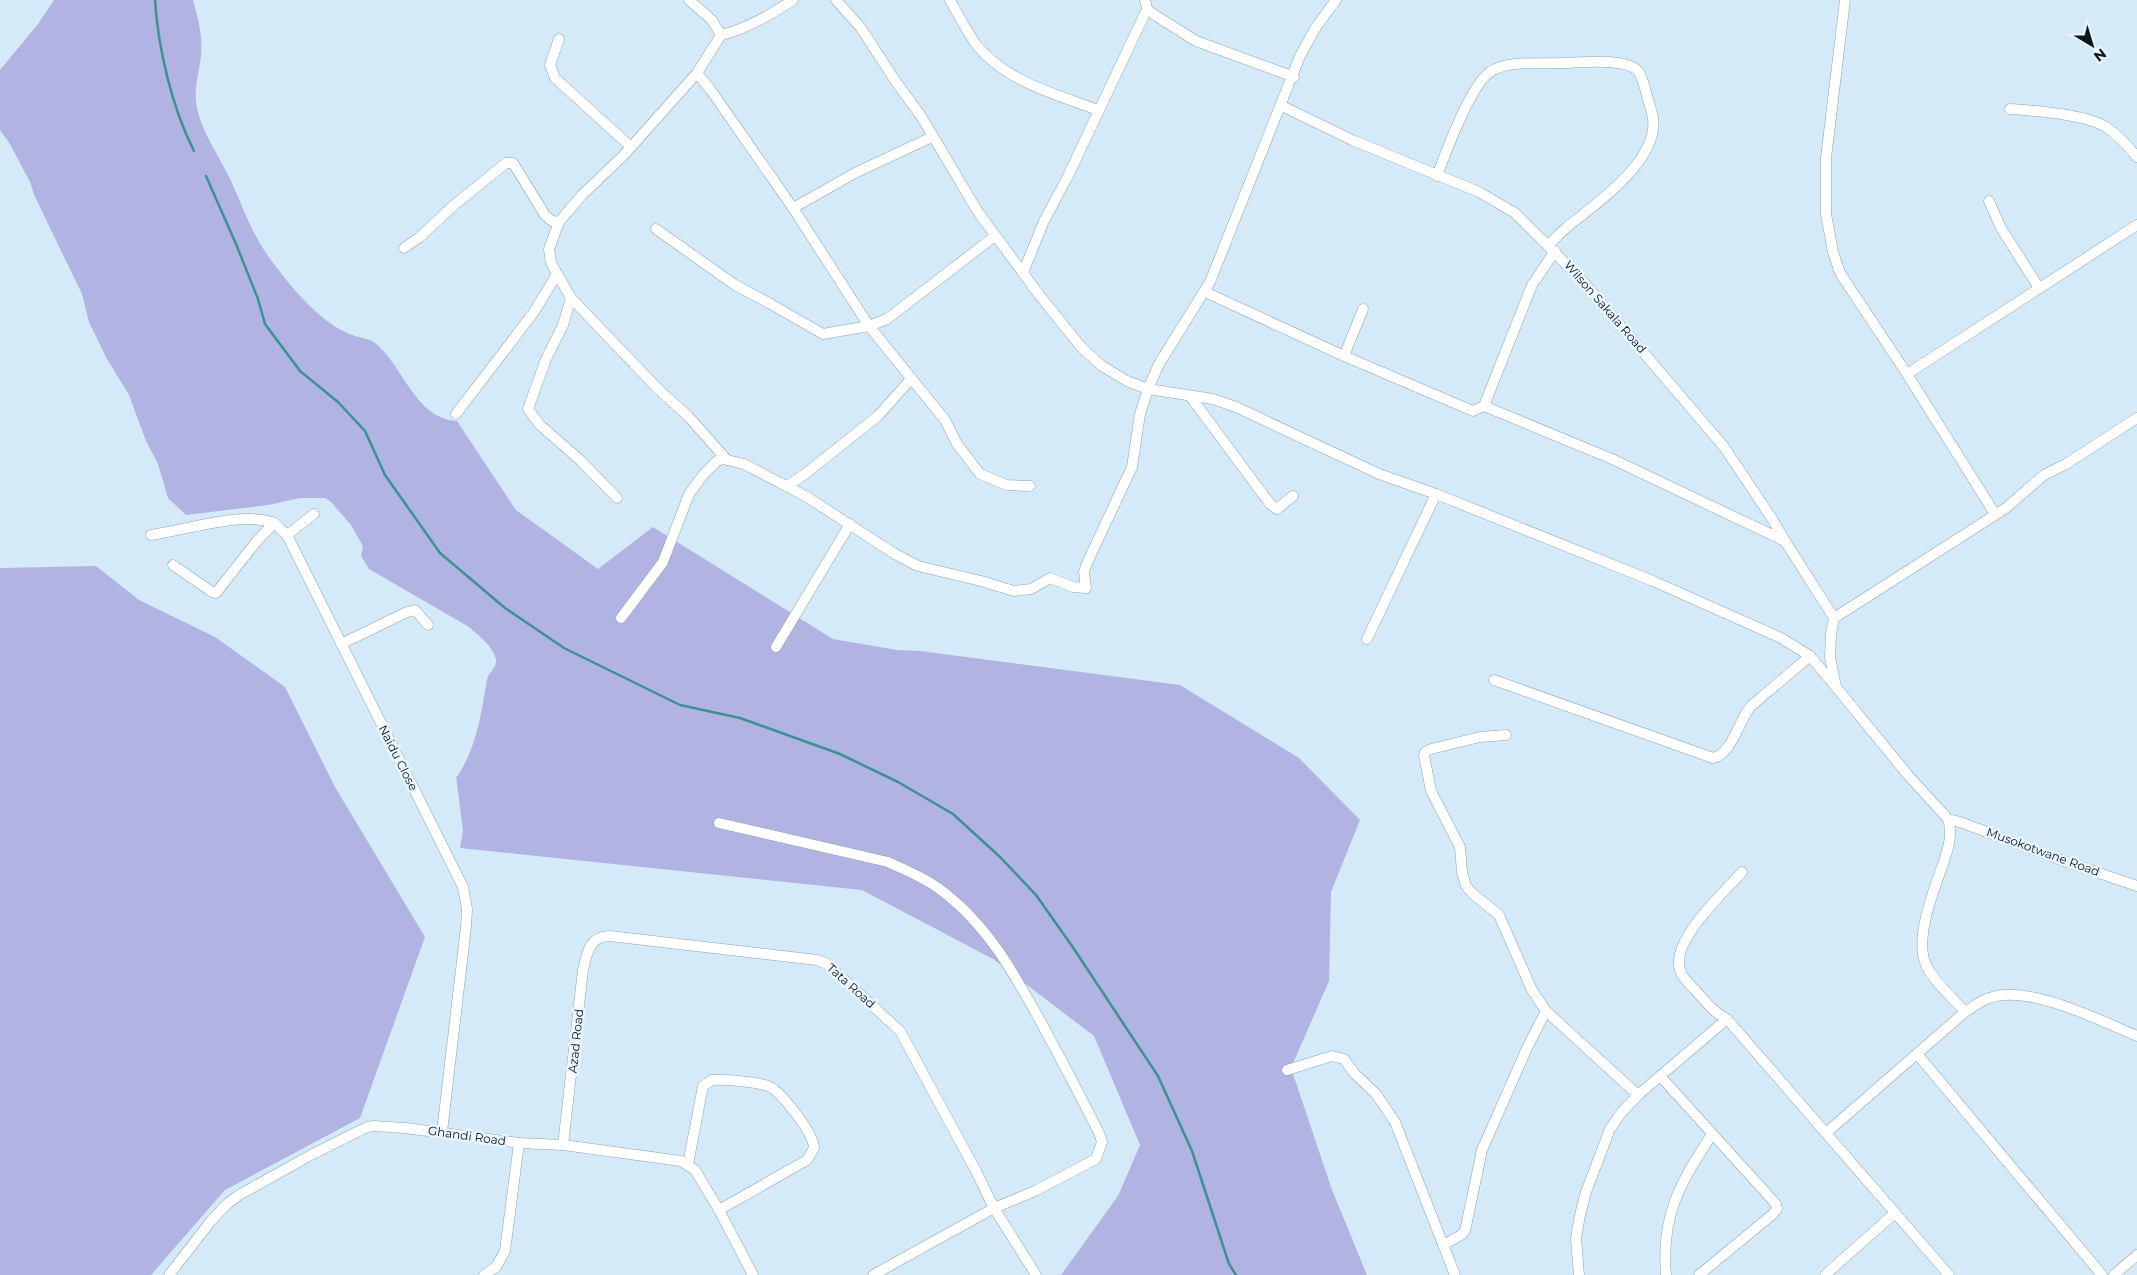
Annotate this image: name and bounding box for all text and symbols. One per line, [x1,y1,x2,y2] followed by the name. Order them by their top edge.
[2067,20,2117,70] north arrow
[2090,45,2110,66] text: N
[1561,257,1650,356] street label: Wilson Sakala Road
[375,722,421,793] street label: Naidu Close
[1985,824,2102,879] street label: Musokotwane Road
[824,960,879,1011] street label: Tata Road
[565,1008,586,1074] street label: Azad Road
[427,1123,507,1148] street label: Ghandi Road

